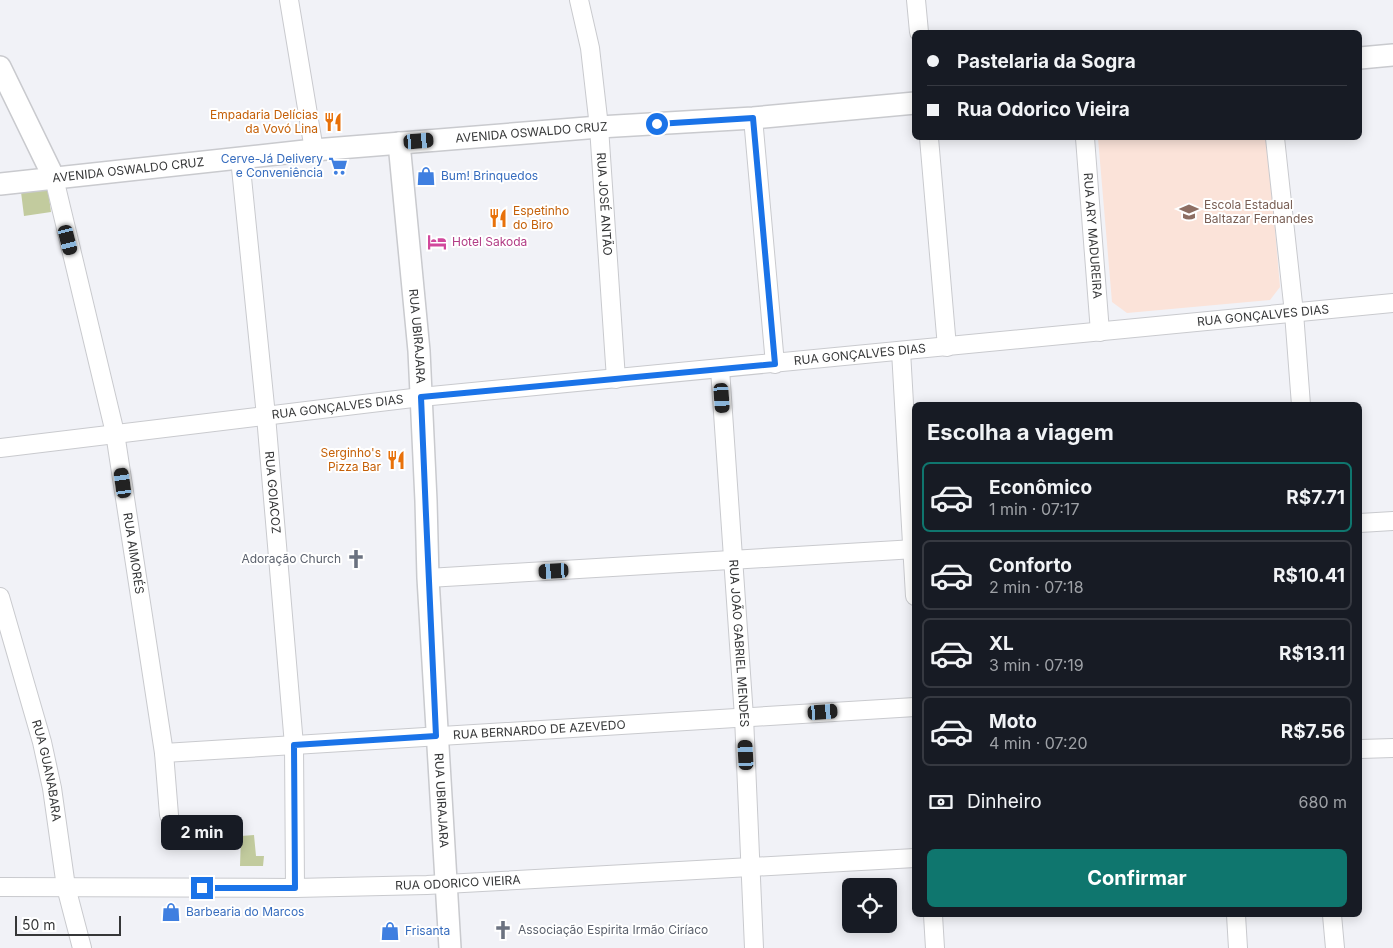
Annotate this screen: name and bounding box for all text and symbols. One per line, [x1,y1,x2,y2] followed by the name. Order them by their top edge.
[957,50,1136,73] text: Pastelaria da Sogra
[957,98,1130,121] text: Rua Odorico Vieira
[210,107,318,136] place label: Empadaria Delícias da Vovó Lina
[322,111,344,133] restaurant icon: Empadaria Delícias da Vovó Lina
[646,113,668,135] route start
[455,119,608,146] street label: AVENIDA OSWALDO CRUZ
[403,132,434,150] car
[221,151,323,180] place label: Cerve-Já Delivery e Conveniência
[594,152,616,256] street label: RUA JOSÉ ANTÃO
[52,154,205,185] street label: AVENIDA OSWALDO CRUZ
[327,155,349,177] supermarket icon: Cerve-Já Delivery e Conveniência
[415,165,437,187] shop icon: Bum! Brinquedos
[441,168,538,183] place label: Bum! Brinquedos
[1081,172,1105,299] street label: RUA ARY MADUREIRA
[1204,197,1314,226] place label: Escola Estadual Baltazar Fernandes
[1178,201,1200,223] school or university icon: Escola Estadual Baltazar Fernandes
[513,203,569,232] place label: Espetinho do Biro
[487,207,509,229] restaurant icon: Espetinho do Biro
[57,224,78,256] car
[426,231,448,253] hotel icon: Hotel Sakoda
[452,234,527,249] place label: Hotel Sakoda
[406,288,429,384] street label: RUA UBIRAJARA
[1196,301,1330,329] street label: RUA GONÇALVES DIAS
[793,340,927,368] street label: RUA GONÇALVES DIAS
[713,383,730,413] car
[271,391,404,422] street label: RUA GONÇALVES DIAS
[927,419,1114,445] text: Escolha a viagem
[321,445,381,474] place label: Serginho's Pizza Bar
[385,449,407,471] restaurant icon: Serginho's Pizza Bar
[262,450,284,534] street label: RUA GOIACOZ
[113,467,132,499] car
[929,475,974,520] icon: car
[989,476,1092,499] text: Econômico
[1286,486,1345,509] text: R$7.71
[989,499,1079,519] text: 1 min · 07:17
[120,512,148,595] street label: RUA AIMORÉS
[345,548,367,570] church icon: Adoração Church
[241,551,341,566] place label: Adoração Church
[929,553,974,598] icon: car
[989,554,1072,577] text: Conforto
[726,559,752,728] street label: RUA JOÃO GABRIEL MENDES
[538,563,569,579] car
[1273,564,1345,587] text: R$10.41
[989,577,1084,597] text: 2 min · 07:18
[929,631,974,676] icon: car
[989,632,1014,655] text: XL
[1279,642,1345,665] text: R$13.11
[989,655,1084,675] text: 3 min · 07:19
[807,703,838,721] car
[929,709,974,754] icon: car
[989,710,1037,733] text: Moto
[453,717,626,742] street label: RUA BERNARDO DE AZEVEDO
[29,718,65,822] street label: RUA GUANABARA
[1281,720,1345,743] text: R$7.56
[989,733,1088,753] text: 4 min · 07:20
[737,740,754,770] car
[431,753,452,848] street label: RUA UBIRAJARA
[927,788,955,816] icon: cash
[967,790,1042,813] text: Dinheiro
[1299,792,1347,812] text: 680 m
[161,816,243,850] callout: 2 min
[181,822,223,842] text: 2 min
[927,849,1347,907] button: Confirmar
[395,872,521,893] street label: RUA ODORICO VIEIRA
[191,877,213,899] route end
[842,878,897,933] map controls
[842,878,897,933] button: locate
[160,901,182,923] shop icon: Barbearia do Marcos
[186,904,304,919] place label: Barbearia do Marcos
[15,913,121,936] scale bar
[22,916,56,933] text: 50 m
[492,919,514,941] church icon: Associação Espirita Irmão Ciríaco
[379,920,401,942] shop icon: Frisanta
[518,922,708,937] place label: Associação Espirita Irmão Ciríaco
[405,923,450,938] place label: Frisanta

